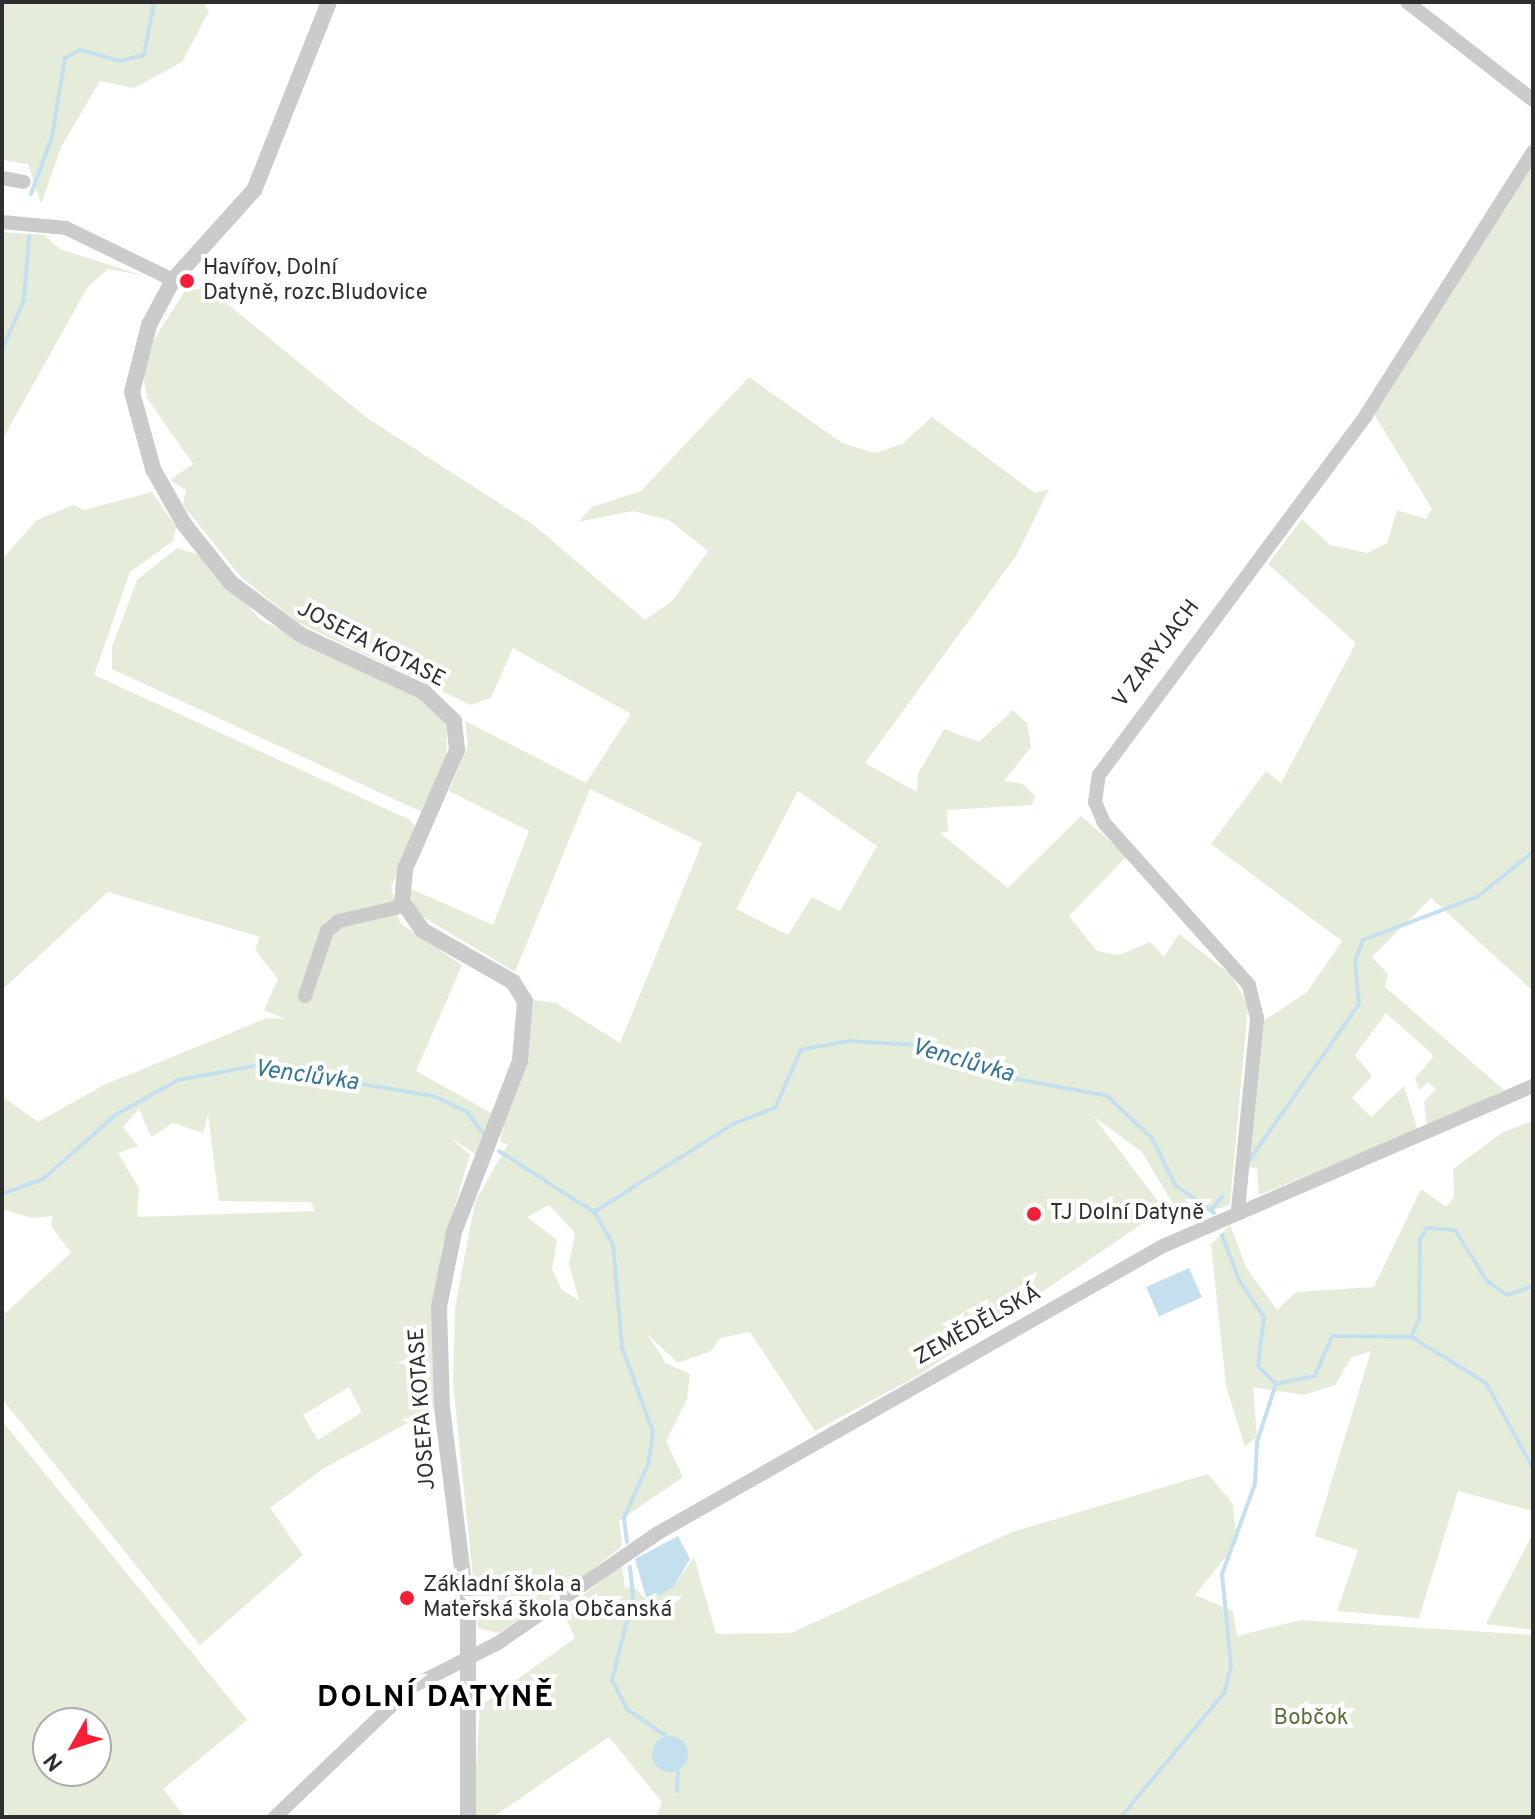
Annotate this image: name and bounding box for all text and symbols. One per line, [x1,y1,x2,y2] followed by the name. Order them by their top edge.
[203,255,428,306] place label: Havířov, Dolní Datyně, rozc.Bludovice
[178,272,196,290] marker: Havířov, Dolní Datyně, rozc.Bludovice
[1108,595,1206,713] street label: V ZARYJACH
[292,596,450,694] street label: JOSEFA KOTASE
[907,1034,1017,1090] water label: Venclůvka
[252,1055,360,1099] water label: Venclůvka
[1050,1201,1204,1227] place label: TJ Dolní Datyně
[1025,1205,1043,1223] marker: TJ Dolní Datyně
[910,1280,1046,1372] street label: ZEMĚDĚLSKÁ
[404,1326,442,1492] street label: JOSEFA KOTASE
[423,1572,672,1624] place label: Základní škola a Mateřská škola Občanská
[398,1589,416,1607] marker: Základní škola a Mateřská škola Občanská
[317,1681,555,1717] district label: DOLNÍ DATYNĚ
[1274,1706,1348,1732] park label: Bobčok
[32,1707,112,1787] north arrow
[39,1747,70,1776] text: N

